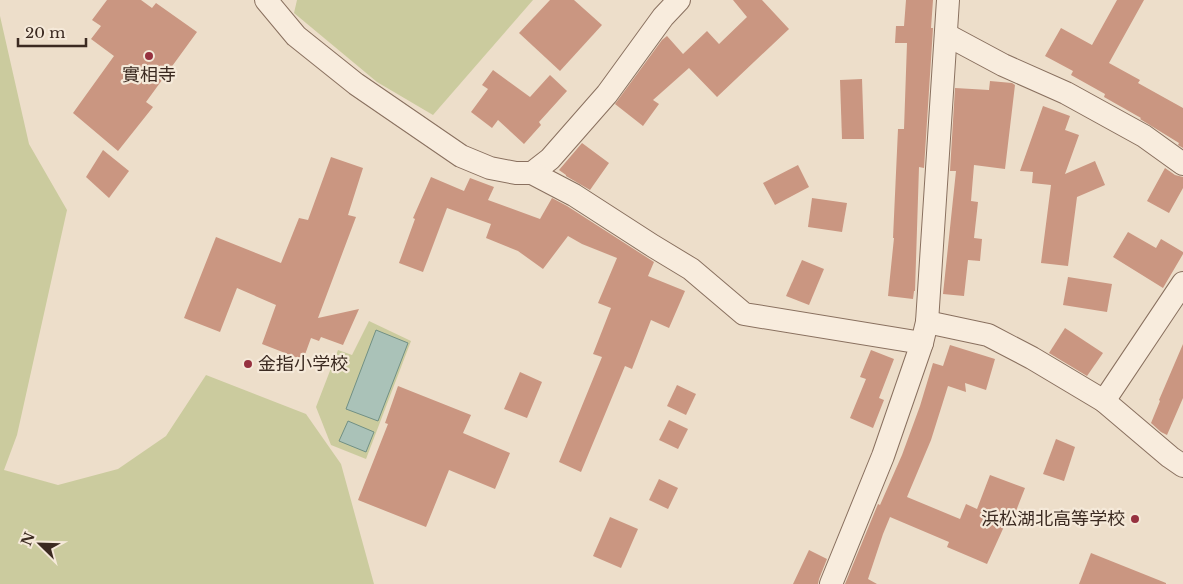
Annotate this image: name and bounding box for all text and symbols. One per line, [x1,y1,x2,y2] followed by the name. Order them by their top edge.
[18,15,85,47] scale bar
[25,23,65,42] text: 20 m
[143,50,155,62] marker: 實相寺
[122,64,176,86] place label: 實相寺
[258,353,348,375] place label: 金指小学校
[242,358,254,370] marker: 金指小学校
[981,508,1125,530] place label: 浜松湖北高等学校
[1129,513,1141,525] marker: 浜松湖北高等学校
[15,519,65,569] north arrow
[17,529,39,548] text: N

